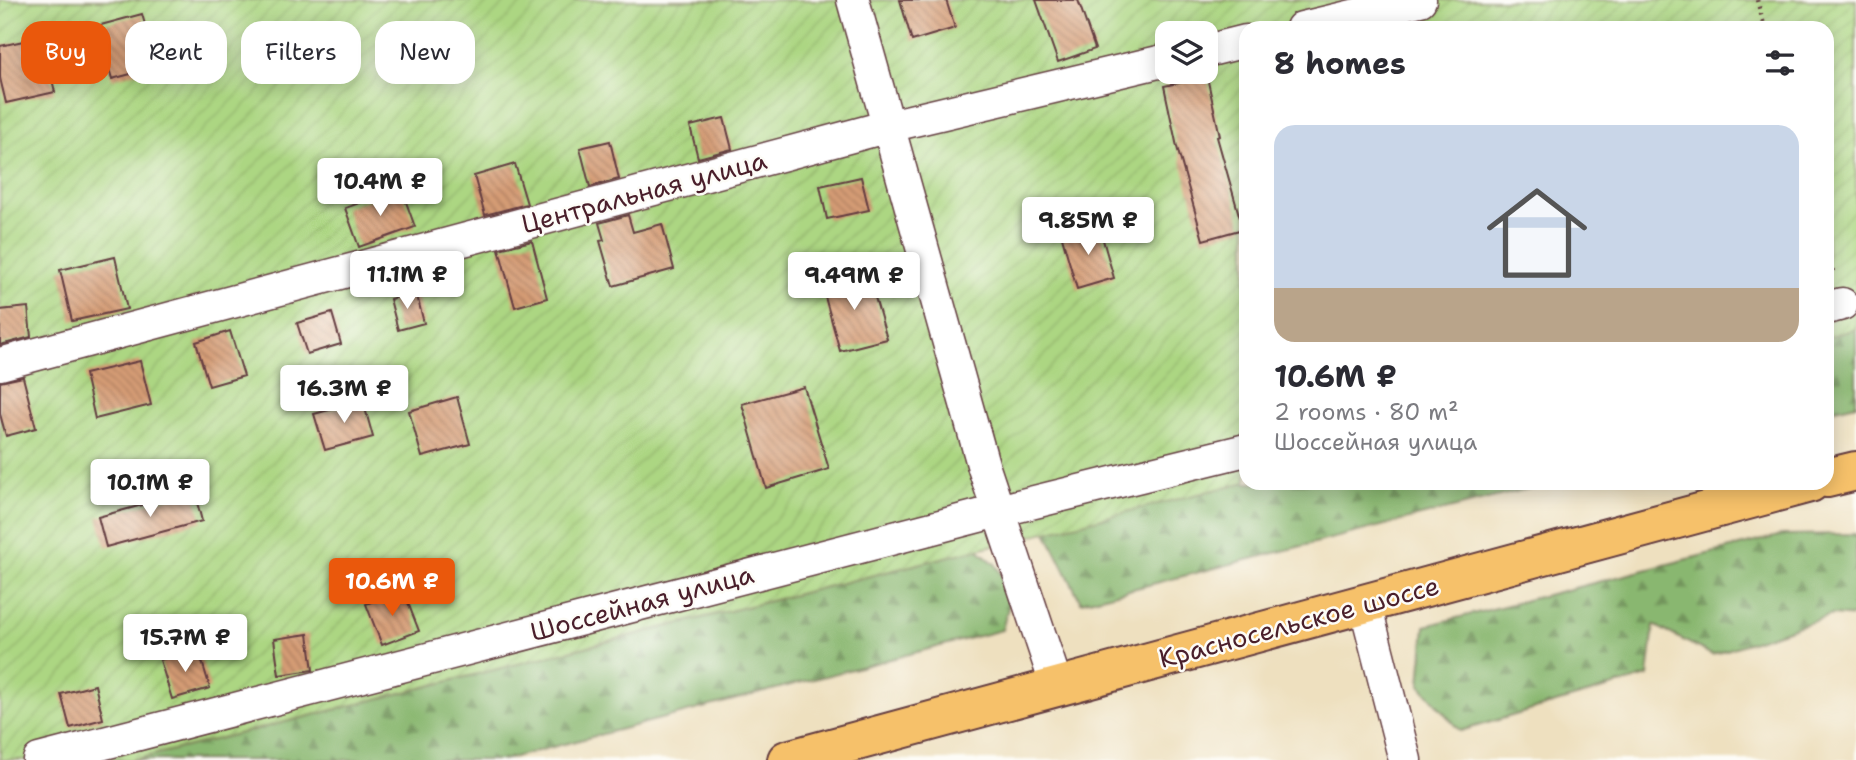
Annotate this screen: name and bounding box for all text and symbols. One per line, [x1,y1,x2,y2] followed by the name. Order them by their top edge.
[21,21,111,84] chip: Buy
[125,21,227,84] chip: Rent
[241,21,361,84] chip: Filters
[375,21,475,84] chip: New
[1155,21,1218,84] map controls
[1155,21,1218,84] button: layers
[1274,43,1406,84] text: 8 homes
[1761,44,1799,82] icon: filters
[517,142,771,241] street label: Центральная улица
[315,158,445,218] pin: 10.4M ₽
[333,166,427,196] text: 10.4M ₽
[1474,170,1600,296] icon: home
[1023,198,1153,257] pin: 9.85M ₽
[1038,205,1138,235] text: 9.85M ₽
[342,252,472,311] pin: 11.1M ₽
[789,252,919,312] pin: 9.49M ₽
[366,259,448,289] text: 11.1M ₽
[804,260,904,290] text: 9.49M ₽
[1274,356,1397,397] text: 10.6M ₽
[279,366,409,425] pin: 16.3M ₽
[296,373,392,403] text: 16.3M ₽
[1274,397,1459,427] text: 2 rooms · 80 m²
[1274,427,1477,457] text: Шоссейная улица
[85,460,215,519] pin: 10.1M ₽
[106,467,194,497] text: 10.1M ₽
[526,556,757,649] street label: Шоссейная улица
[327,558,457,618] pin: 10.6M ₽
[345,566,439,596] text: 10.6M ₽
[1155,567,1443,676] street label: Красносельское шоссе
[120,614,250,674] pin: 15.7M ₽
[139,622,231,652] text: 15.7M ₽

